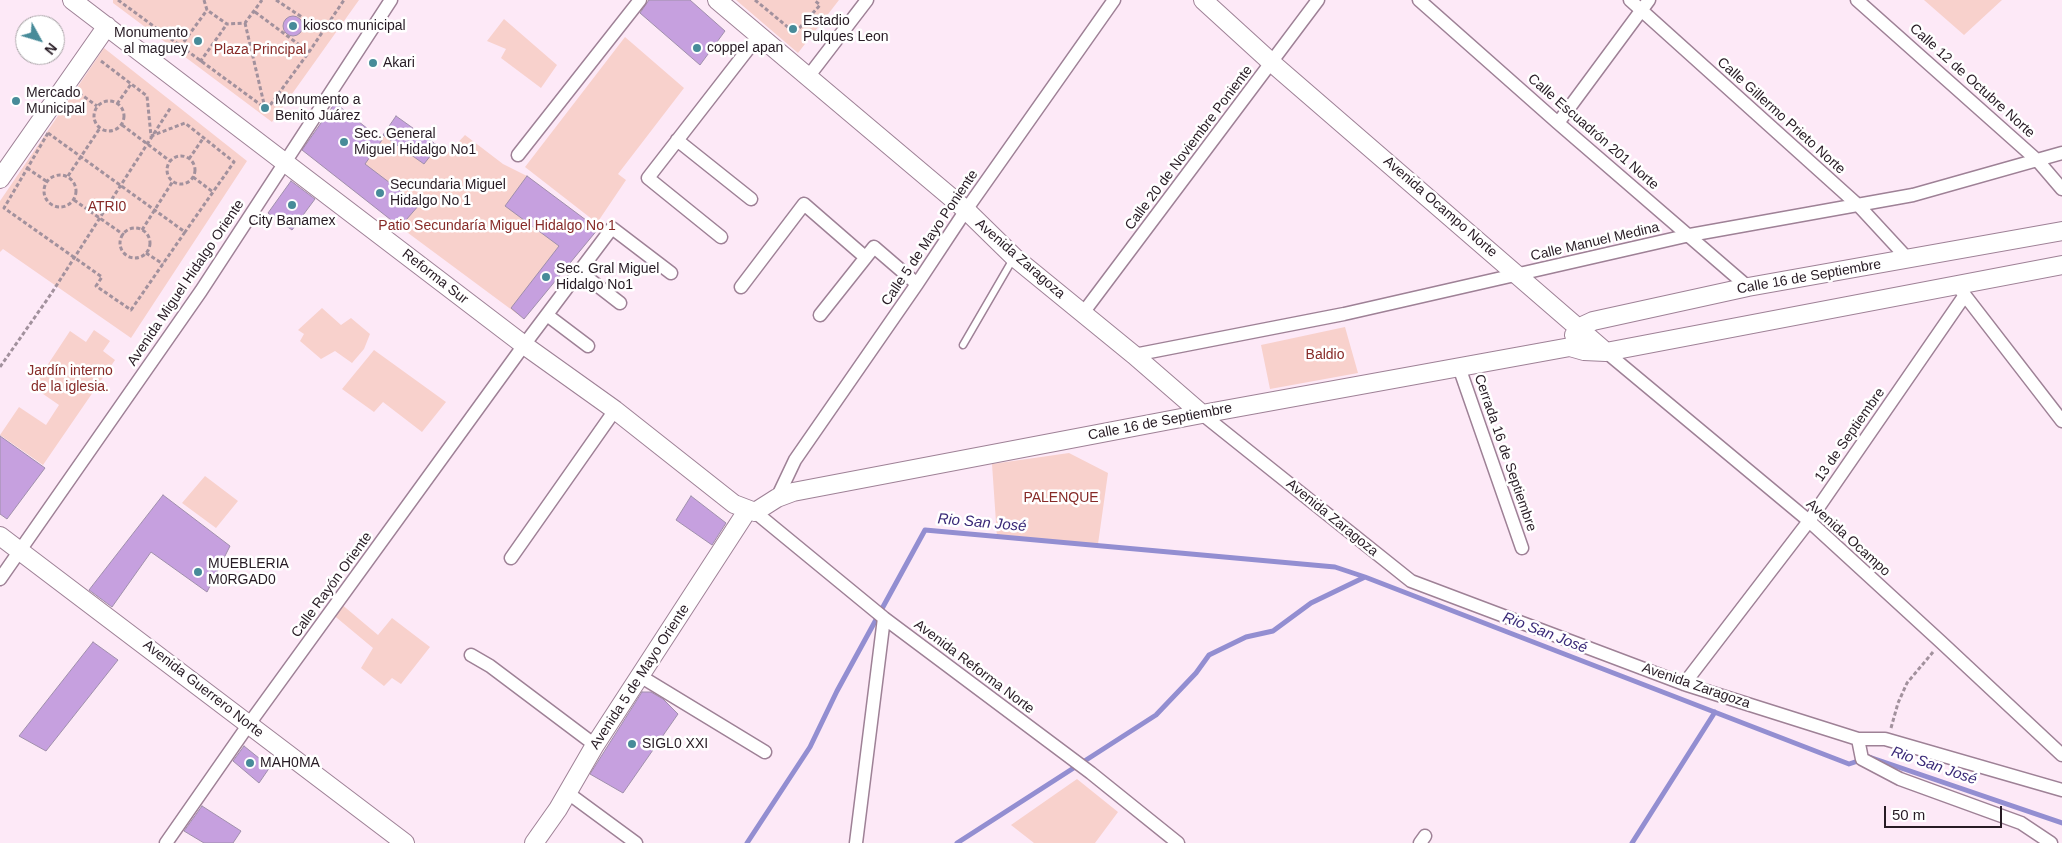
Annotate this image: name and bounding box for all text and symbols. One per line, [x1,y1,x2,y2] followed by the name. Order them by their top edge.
[803,13,889,46] place label: Estadio Pulques Leon
[15,15,65,65] north arrow
[303,18,406,34] place label: kiosco municipal
[287,20,299,32] marker: kiosco municipal
[1906,20,2038,142] street label: Calle 12 de Octubre Norte
[787,23,799,35] marker: Estadio Pulques Leon
[114,25,188,58] place label: Monumento al maguey
[192,35,204,47] marker: Monumento al maguey
[41,40,60,58] text: N
[707,40,783,56] place label: coppel apan
[214,42,306,58] park label: Plaza Principal
[691,42,703,54] marker: coppel apan
[1714,54,1848,178] street label: Calle Gillermo Prieto Norte
[383,55,415,71] place label: Akari
[367,57,379,69] marker: Akari
[1122,62,1256,234] street label: Calle 20 de Noviembre Poniente
[1524,71,1662,193] street label: Calle Escuadrón 201 Norte
[26,85,85,118] place label: Mercado Municipal
[275,92,361,124] place label: Monumento a Benito Juárez
[10,95,22,107] marker: Mercado Municipal
[259,102,271,114] marker: Monumento a Benito Juárez
[354,126,476,158] place label: Sec. General Miguel Hidalgo No1
[338,136,350,148] marker: Sec. General Miguel Hidalgo No1
[1380,153,1500,261] street label: Avenida Ocampo Norte
[878,167,982,309] street label: Calle 5 de Mayo Poniente
[390,177,506,210] place label: Secundaria Miguel Hidalgo No 1
[374,187,386,199] marker: Secundaria Miguel Hidalgo No 1
[124,197,248,369] street label: Avenida Miguel Hidalgo Oriente
[88,199,126,215] park label: ATRI0
[286,199,298,211] marker: City Banamex
[248,213,336,229] place label: City Banamex
[972,215,1068,303] street label: Avenida Zaragoza
[378,218,616,234] park label: Patio Secundaría Miguel Hidalgo No 1
[1529,219,1661,265] street label: Calle Manuel Medina
[399,246,471,308] street label: Reforma Sur
[1735,256,1883,298] street label: Calle 16 de Septiembre
[556,261,659,294] place label: Sec. Gral Miguel Hidalgo No1
[540,271,552,283] marker: Sec. Gral Miguel Hidalgo No1
[1306,347,1344,363] park label: Baldio
[27,363,113,396] park label: Jardín interno de la iglesia.
[1470,372,1540,534] street label: Cerrada 16 de Septiembre
[1811,385,1889,485] street label: 13 de Septiembre
[1087,400,1233,444] street label: Calle 16 de Septiembre
[1283,476,1381,560] street label: Avenida Zaragoza
[1023,490,1099,506] park label: PALENQUE
[1803,496,1893,580] street label: Avenida Ocampo
[937,510,1027,536] water label: Rio San José
[288,529,376,641] street label: Calle Rayón Oriente
[208,556,289,588] place label: MUEBLERIA M0RGAD0
[192,566,204,578] marker: MUEBLERIA M0RGAD0
[587,601,693,753] street label: Avenida 5 de Mayo Oriente
[1500,609,1590,657] water label: Rio San José
[911,616,1037,718] street label: Avenida Reforma Norte
[139,637,267,741] street label: Avenida Guerrero Norte
[1640,660,1752,712] street label: Avenida Zaragoza
[642,736,708,752] place label: SIGL0 XXI
[626,738,638,750] marker: SIGL0 XXI
[1889,743,1979,789] water label: Rio San José
[260,755,320,771] place label: MAH0MA
[244,757,256,769] marker: MAH0MA
[1887,796,2004,828] scale bar
[1892,806,1925,823] text: 50 m

